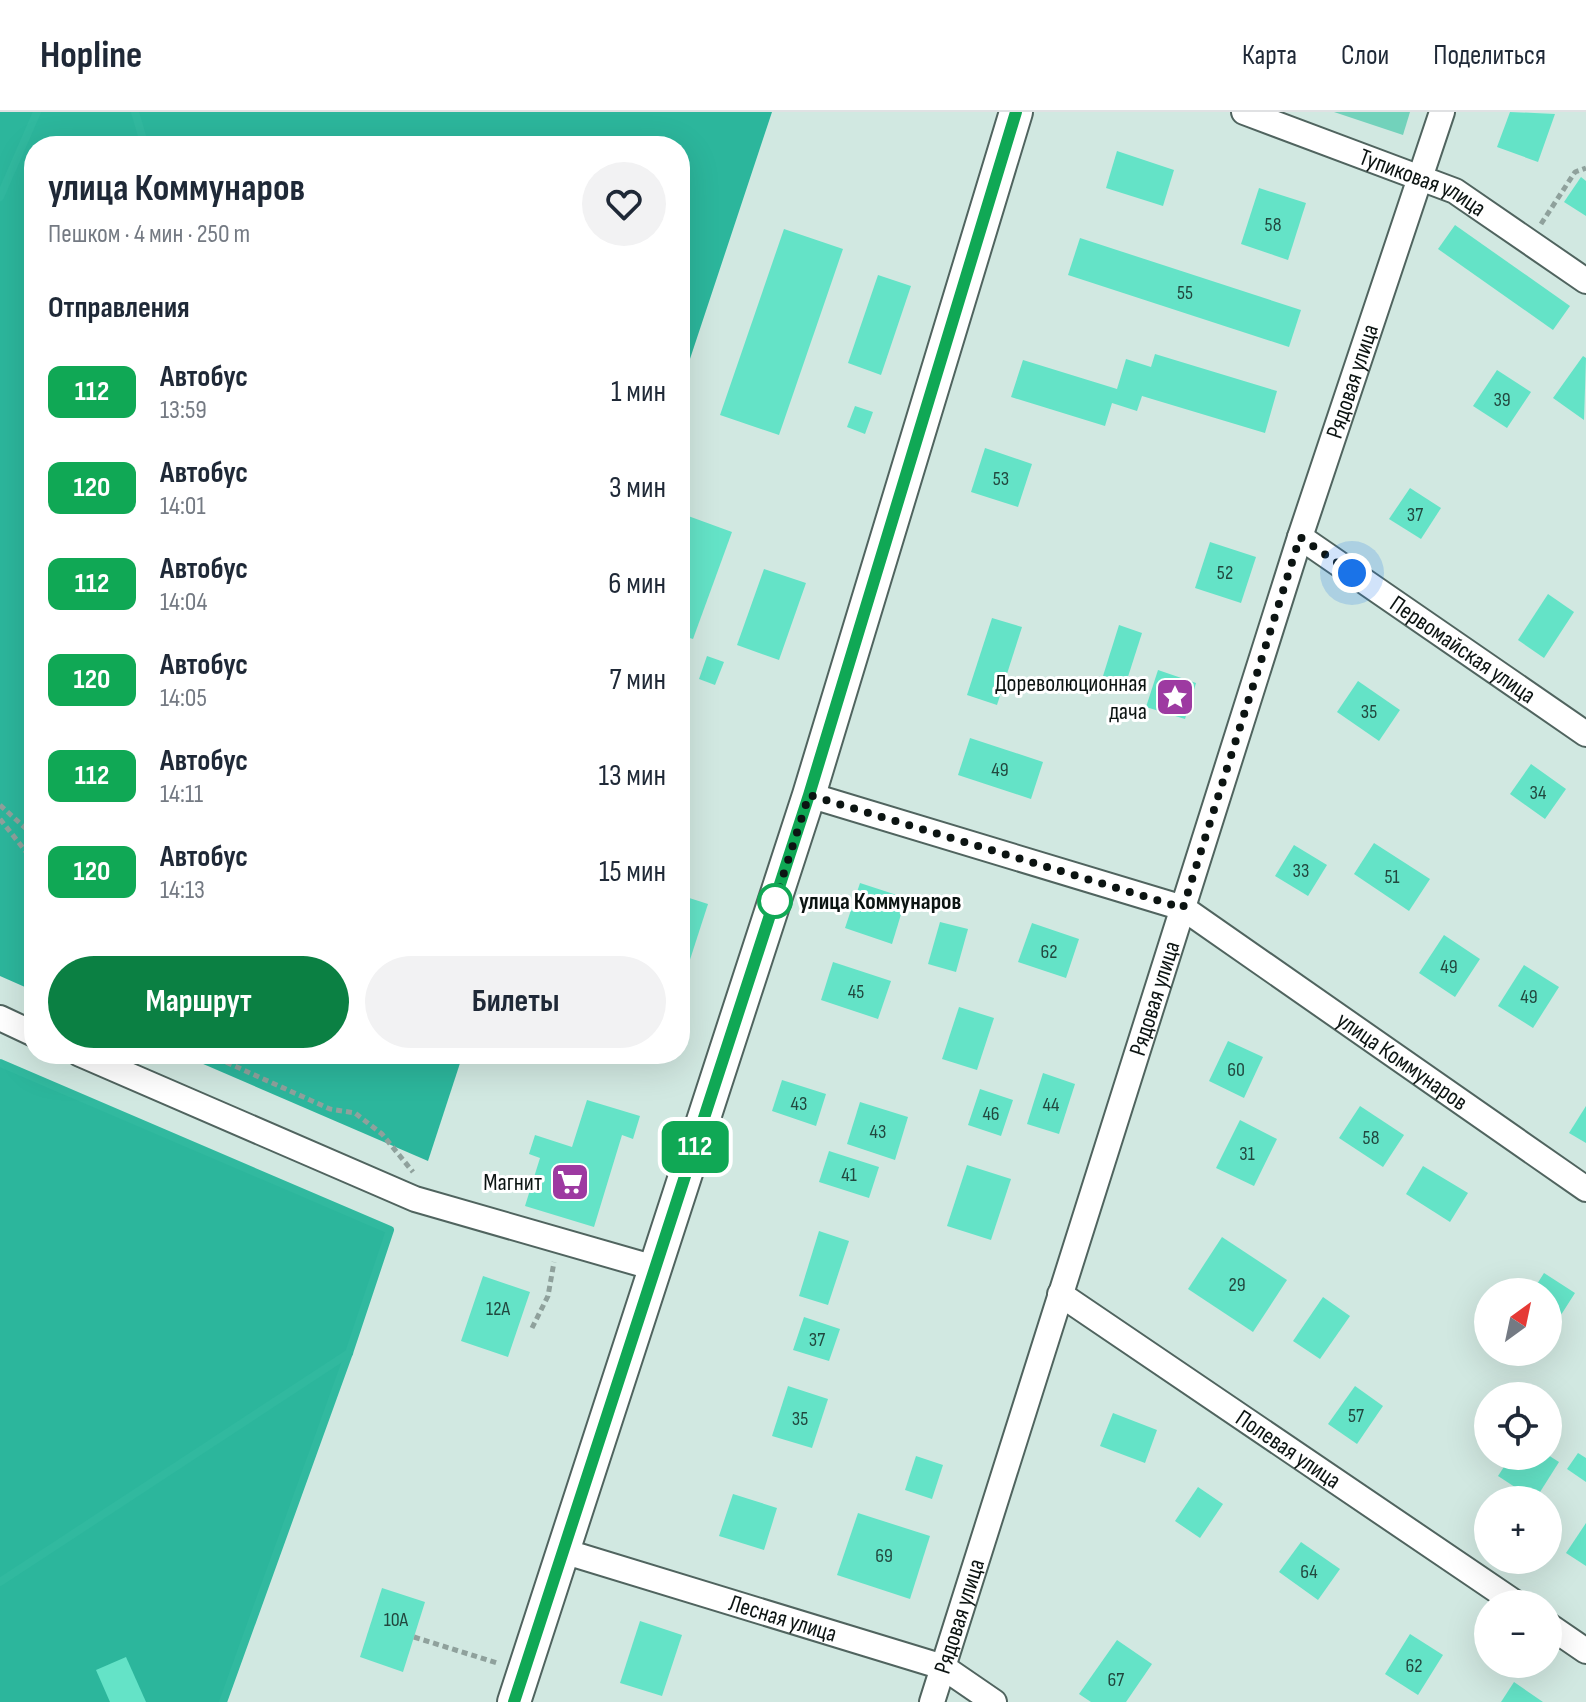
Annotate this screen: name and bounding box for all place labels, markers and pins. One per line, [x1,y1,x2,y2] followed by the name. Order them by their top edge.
[995,669,1147,726] place label: Дореволюционная дача
[1154,676,1196,718] place icon: Дореволюционная дача
[758,884,792,918] marker: улица Коммунаров
[799,887,961,916] place label: улица Коммунаров
[549,1161,591,1203] supermarket icon: Магнит
[483,1168,542,1197] place label: Магнит

